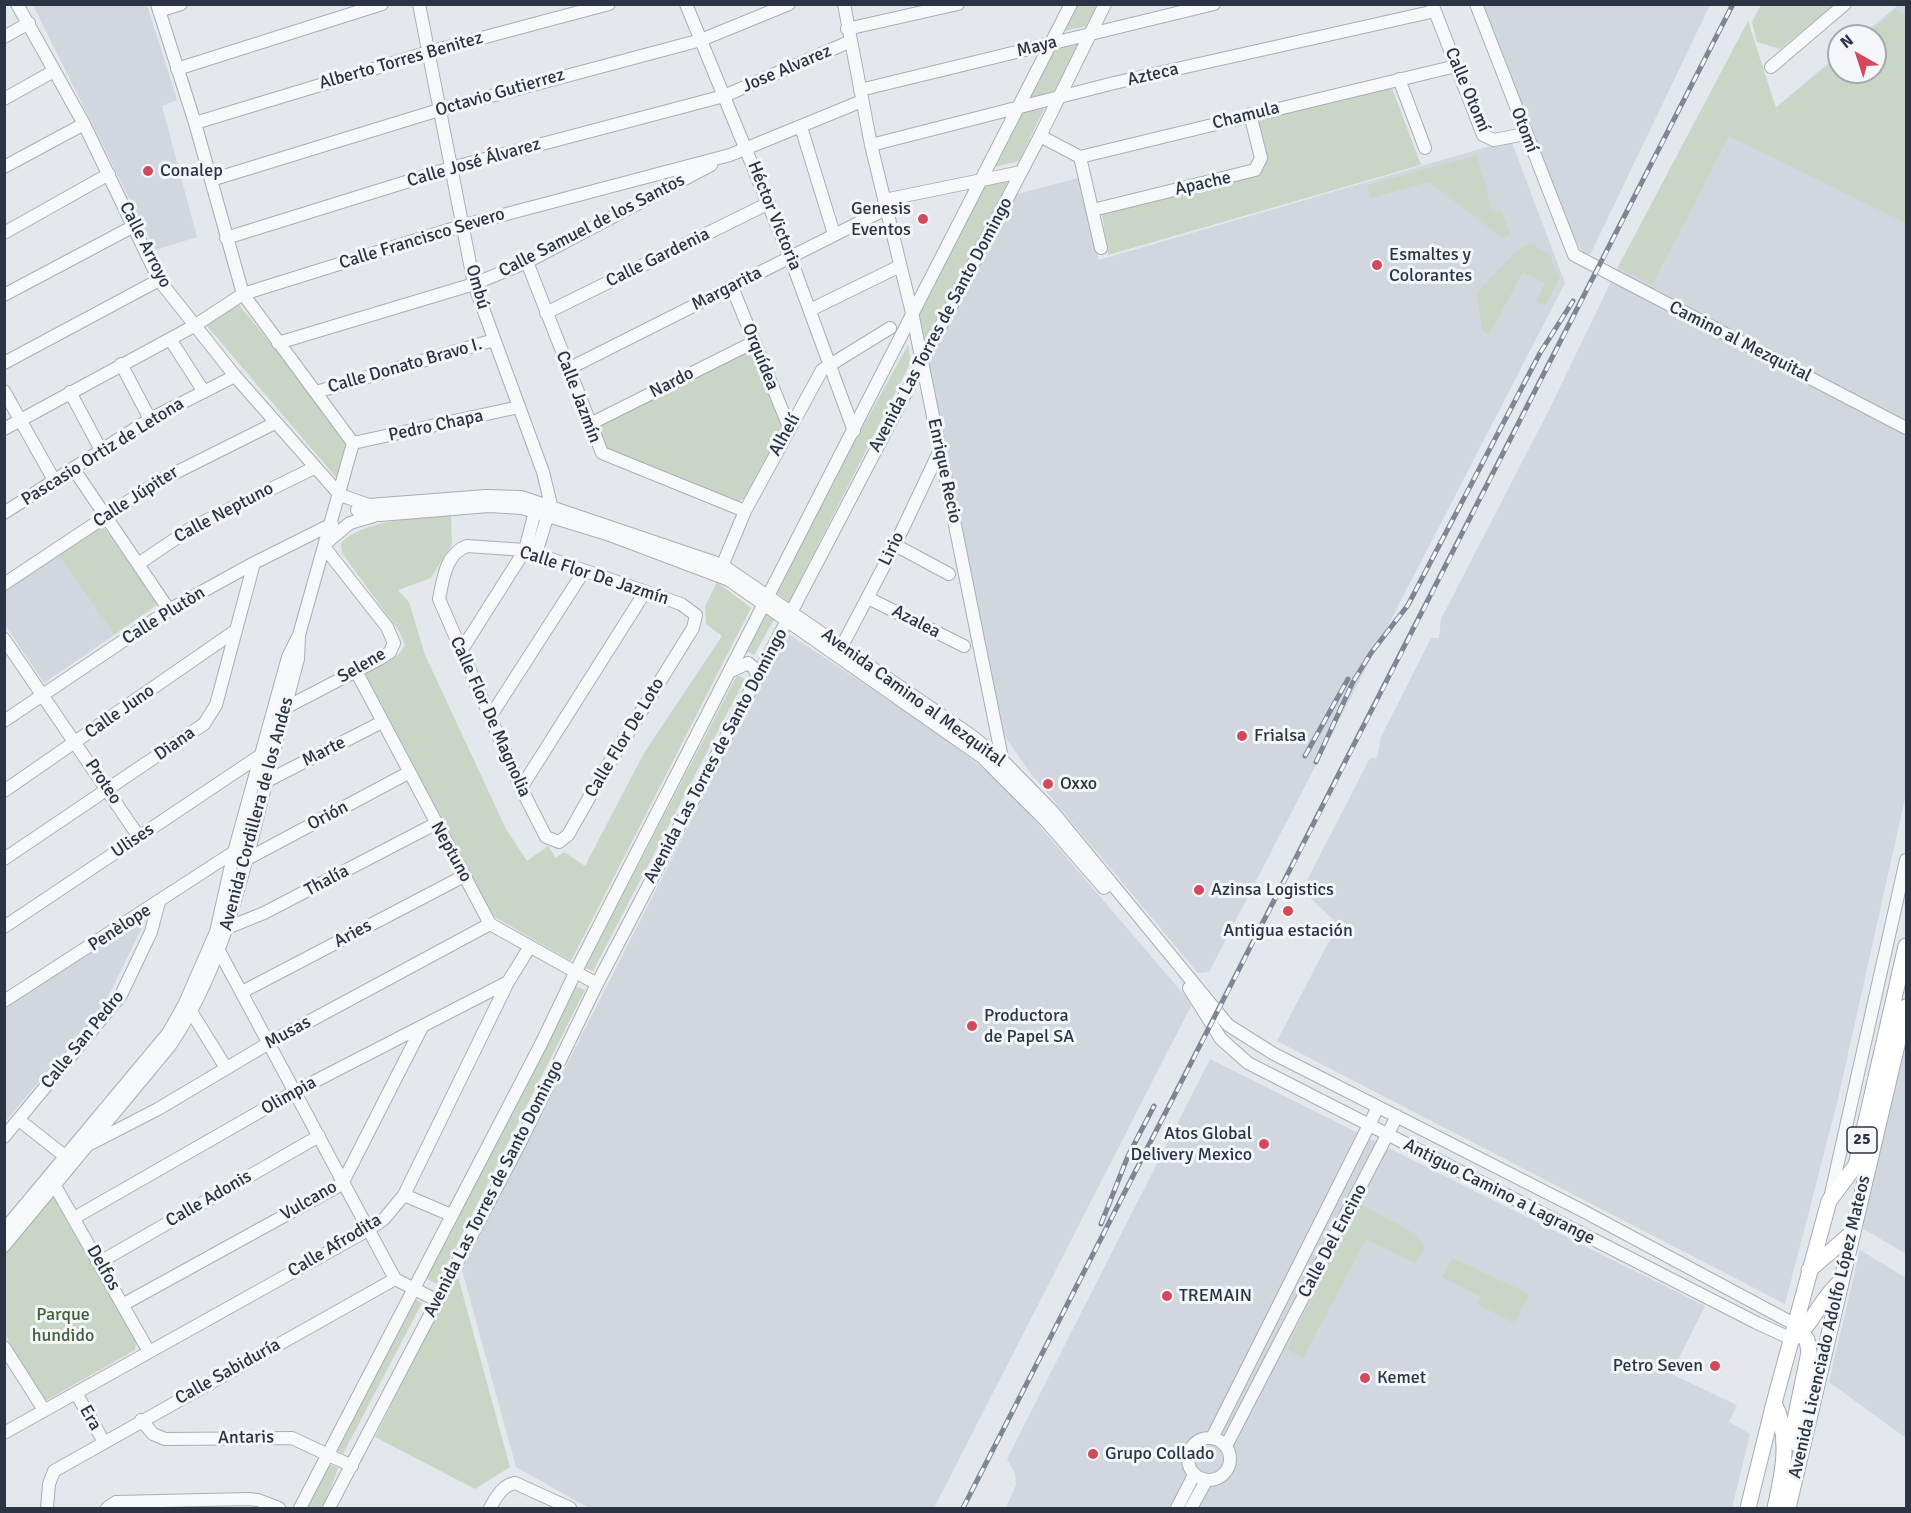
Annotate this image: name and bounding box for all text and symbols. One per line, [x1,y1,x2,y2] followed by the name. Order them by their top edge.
[1827,24,1887,84] north arrow
[317,27,485,95] street label: Alberto Torres Benitez
[1836,30,1858,53] text: N
[1015,32,1059,62] street label: Maya
[739,41,835,97] street label: Jose Alvarez
[1440,45,1494,135] street label: Calle Otomí
[1125,59,1181,91] street label: Azteca
[433,64,567,122] street label: Octavio Gutierrez
[1210,97,1282,135] street label: Chamula
[1506,104,1542,156] street label: Otomí
[405,134,543,192] street label: Calle José Álvarez
[742,158,806,274] street label: Héctor Victoria
[160,160,223,182] place label: Conalep
[141,164,155,178] marker: Conalep
[1173,167,1233,201] street label: Apache
[495,170,689,282] street label: Calle Samuel de los Santos
[864,194,1018,456] street label: Avenida Las Torres de Santo Domingo
[114,198,176,292] street label: Calle Arroyo
[851,198,911,240] place label: Genesis Eventos
[337,204,507,274] street label: Calle Francisco Severo
[916,212,930,226] marker: Genesis Eventos
[603,224,713,292] street label: Calle Gardenia
[1389,244,1472,286] place label: Esmaltes y Colorantes
[1370,258,1384,272] marker: Esmaltes y Colorantes
[460,262,494,312] street label: Ombú
[688,262,766,316] street label: Margarita
[1665,297,1815,387] street label: Camino al Mezquital
[737,320,783,394] street label: Orquídea
[325,334,485,398] street label: Calle Donato Bravo I.
[551,348,605,446] street label: Calle Jazmín
[646,363,698,403] street label: Nardo
[18,393,188,511] street label: Pascasio Ortiz de Letona
[387,405,485,447] street label: Pedro Chapa
[765,410,805,460] street label: Alhelí
[922,417,966,525] street label: Enrique Recio
[89,462,183,532] street label: Calle Júpiter
[171,478,277,548] street label: Calle Neptuno
[875,528,909,570] street label: Lirio
[517,542,671,610] street label: Calle Flor De Jazmín
[119,582,209,650] street label: Calle Plutòn
[888,601,944,643] street label: Azalea
[817,624,1009,772] street label: Avenida Camino al Mezquital
[639,625,793,887] street label: Avenida Las Torres de Santo Domingo
[445,633,535,801] street label: Calle Flor De Magnolia
[334,644,390,688] street label: Selene
[581,674,669,802] street label: Calle Flor De Loto
[81,680,159,744] street label: Calle Juno
[215,695,299,933] street label: Avenida Cordillera de los Andes
[151,722,199,766] street label: Diana
[1254,725,1306,747] place label: Frialsa
[1235,729,1249,743] marker: Frialsa
[299,732,349,772] street label: Marte
[80,755,126,809] street label: Proteo
[1060,773,1097,795] place label: Oxxo
[1041,777,1055,791] marker: Oxxo
[304,796,352,836] street label: Orión
[426,818,476,886] street label: Neptuno
[108,819,158,863] street label: Ulises
[301,860,353,902] street label: Thalía
[1211,879,1334,901] place label: Azinsa Logistics
[1192,883,1206,897] marker: Azinsa Logistics
[85,900,155,956] street label: Penèlope
[1281,904,1295,918] marker: Antigua estación
[330,915,376,953] street label: Aries
[1223,920,1353,942] place label: Antigua estación
[37,987,129,1093] street label: Calle San Pedro
[984,1005,1074,1048] place label: Productora de Papel SA
[261,1012,315,1054] street label: Musas
[965,1019,979,1033] marker: Productora de Papel SA
[420,1057,568,1321] street label: Avenida Las Torres de Santo Domingo
[258,1072,320,1120] street label: Olimpia
[1130,1123,1252,1166] place label: Atos Global Delivery Mexico
[1847,1127,1877,1153] road number: 25
[1400,1134,1598,1250] street label: Antiguo Camino a Lagrange
[1257,1137,1271,1151] marker: Atos Global Delivery Mexico
[162,1166,256,1232] street label: Calle Adonis
[1785,1173,1875,1481] street label: Avenida Licenciado Adolfo López Mateos
[277,1176,341,1226] street label: Vulcano
[1294,1180,1372,1302] street label: Calle Del Encino
[284,1210,386,1282] street label: Calle Afrodita
[81,1241,125,1295] street label: Delfos
[1179,1285,1252,1307] place label: TREMAIN
[1160,1289,1174,1303] marker: TREMAIN
[32,1304,94,1346] park label: Parque hundido
[172,1334,284,1410] street label: Calle Sabiduría
[1613,1355,1703,1377] place label: Petro Seven
[1708,1359,1722,1373] marker: Petro Seven
[1377,1367,1426,1389] place label: Kemet
[1358,1371,1372,1385] marker: Kemet
[74,1401,106,1435] street label: Era
[218,1427,274,1449] street label: Antaris
[1105,1443,1214,1465] place label: Grupo Collado
[1086,1447,1100,1461] marker: Grupo Collado

